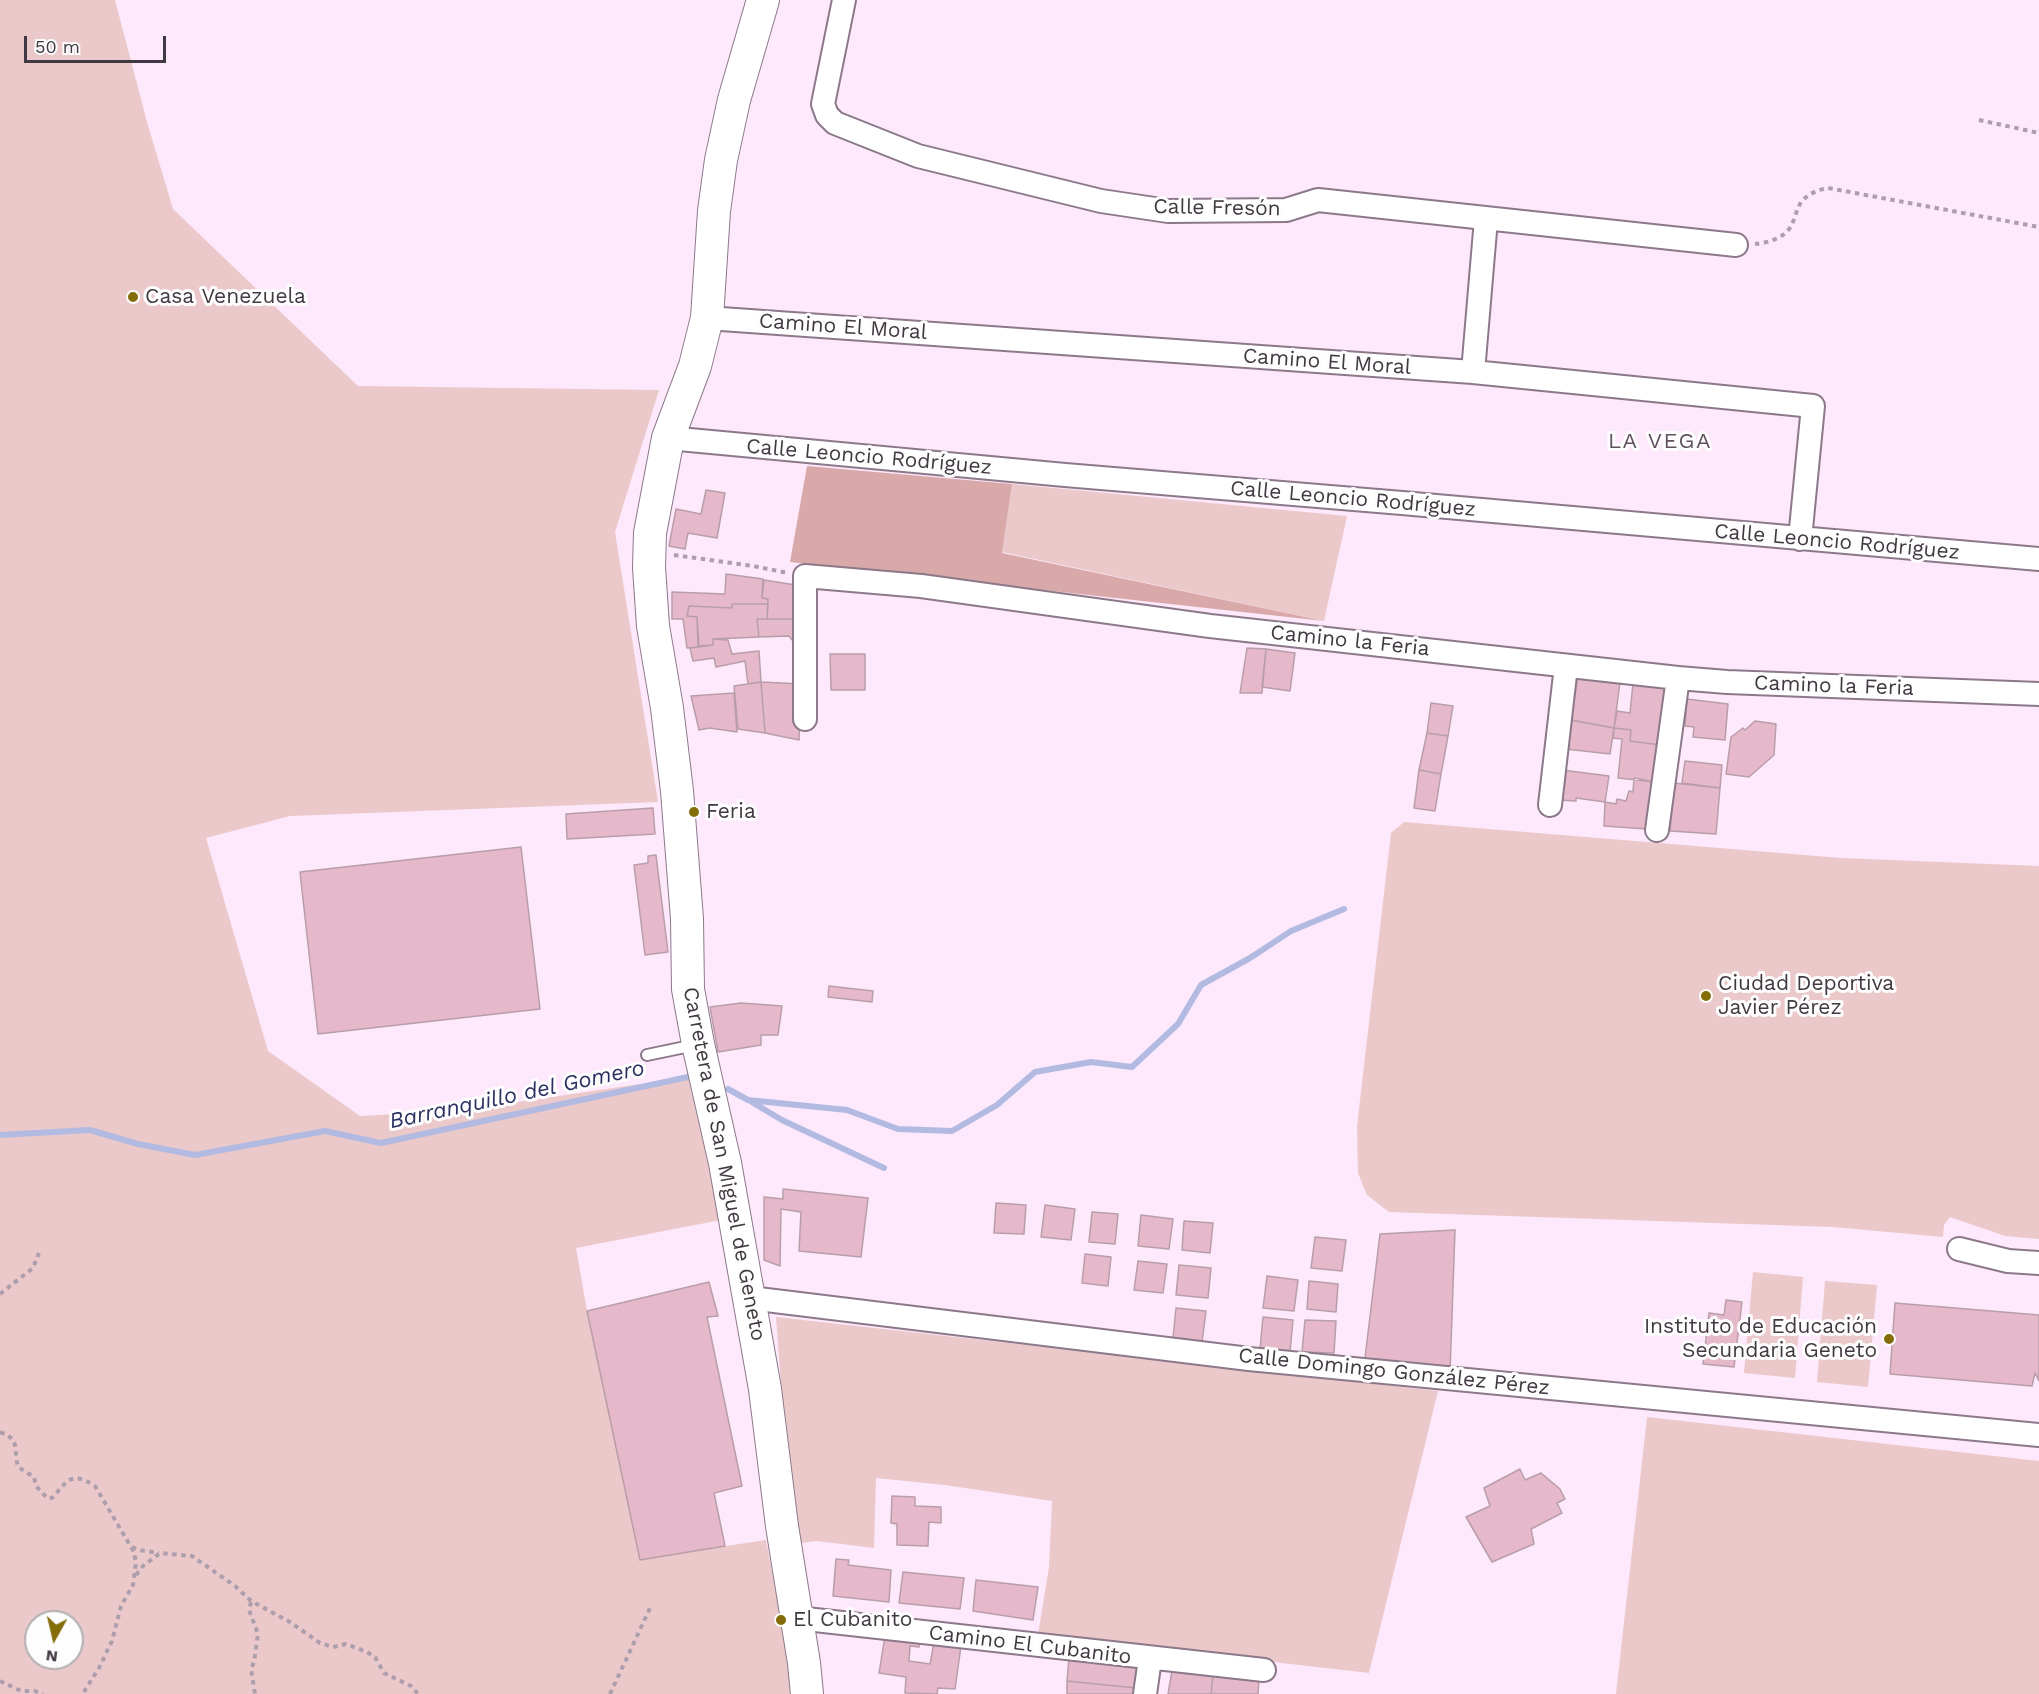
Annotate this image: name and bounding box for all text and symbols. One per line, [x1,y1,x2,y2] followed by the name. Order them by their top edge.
[27,24,170,62] scale bar
[35,36,80,57] text: 50 m
[1153,194,1281,222] street label: Calle Fresón
[145,284,306,310] place label: Casa Venezuela
[126,290,140,304] marker: Casa Venezuela
[758,309,928,345] street label: Camino El Moral
[1242,344,1412,380] street label: Camino El Moral
[1608,429,1712,455] district label: LA VEGA
[745,434,993,480] street label: Calle Leoncio Rodríguez
[1229,476,1477,522] street label: Calle Leoncio Rodríguez
[1713,519,1961,565] street label: Calle Leoncio Rodríguez
[1269,620,1431,662] street label: Camino la Feria
[1754,671,1914,701] street label: Camino la Feria
[706,799,756,825] place label: Feria
[687,805,701,819] marker: Feria
[1718,971,1894,1021] place label: Ciudad Deportiva Javier Pérez
[677,985,771,1343] street label: Carretera de San Miguel de Geneto
[1699,989,1713,1003] marker: Ciudad Deportiva Javier Pérez
[387,1055,647,1135] water label: Barranquillo del Gomero
[1644,1314,1877,1364] place label: Instituto de Educación Secundaria Geneto
[1882,1332,1896,1346] marker: Instituto de Educación Secundaria Geneto
[1237,1343,1551,1401] street label: Calle Domingo González Pérez
[793,1607,912,1633] place label: El Cubanito
[24,1610,84,1670] north arrow
[774,1613,788,1627] marker: El Cubanito
[927,1620,1133,1670] street label: Camino El Cubanito
[45,1646,59,1667] text: N

